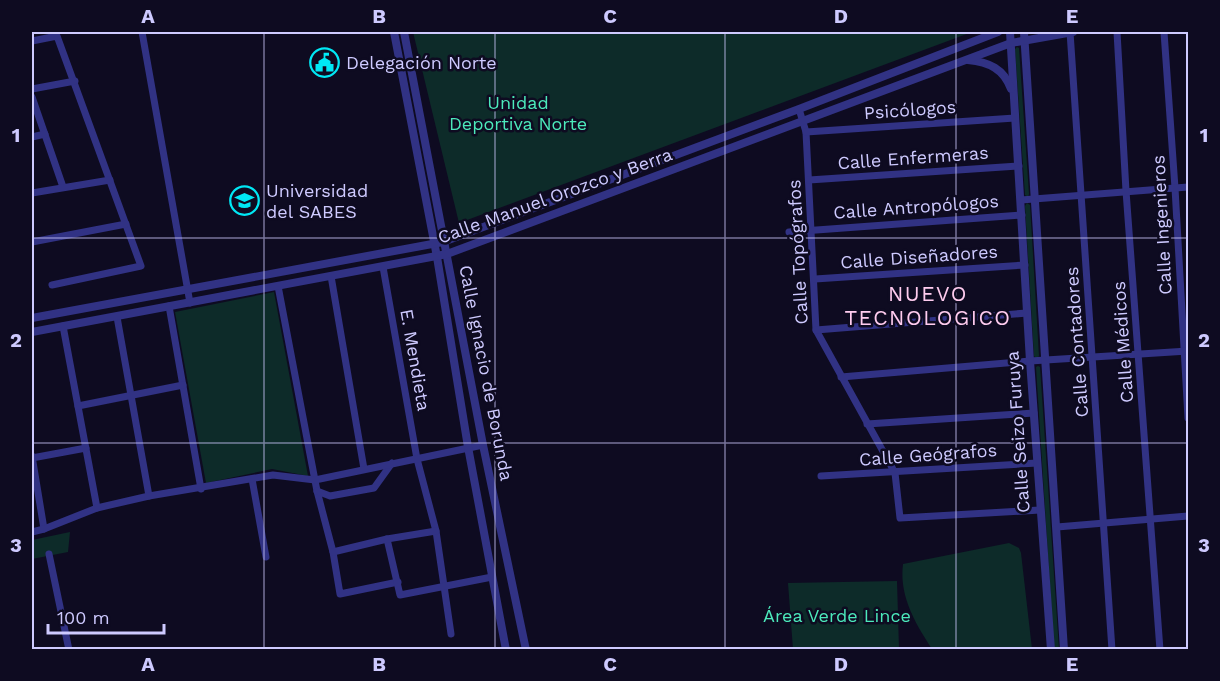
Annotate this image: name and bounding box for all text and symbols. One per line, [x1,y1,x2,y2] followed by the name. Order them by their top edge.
[141,4,155,28] text: A
[372,4,386,28] text: B
[603,4,617,28] text: C
[834,4,848,28] text: D
[1066,4,1078,28] text: E
[309,47,341,79] public building icon: Delegación Norte
[346,52,497,73] place label: Delegación Norte
[449,92,587,134] park label: Unidad Deportiva Norte
[863,96,957,123] street label: Psicólogos
[12,123,20,147] text: 1
[1200,123,1208,147] text: 1
[837,142,989,173] street label: Calle Enfermeras
[435,143,675,248] street label: Calle Manuel Orozco y Berra
[1147,155,1176,296] street label: Calle Ingenieros
[783,179,812,325] street label: Calle Topógrafos
[266,180,368,222] place label: Universidad del SABES
[229,185,261,217] school or university icon: Universidad del SABES
[832,190,999,223] street label: Calle Antropólogos
[839,241,998,272] street label: Calle Diseñadores
[455,263,518,483] street label: Calle Ignacio de Borunda
[1061,266,1092,418] street label: Calle Contadores
[1108,280,1137,404] street label: Calle Médicos
[844,281,1012,330] district label: NUEVO TECNOLOGICO
[396,307,435,413] street label: E. Mendieta
[10,328,22,352] text: 2
[1198,328,1210,352] text: 2
[1001,350,1034,514] street label: Calle Seizo Furuya
[858,439,998,470] street label: Calle Geógrafos
[10,533,22,557] text: 3
[1198,533,1210,557] text: 3
[48,597,164,635] scale bar
[763,605,911,626] park label: Área Verde Lince
[57,607,110,628] text: 100 m
[141,652,155,676] text: A
[372,652,386,676] text: B
[603,652,617,676] text: C
[834,652,848,676] text: D
[1066,652,1078,676] text: E

